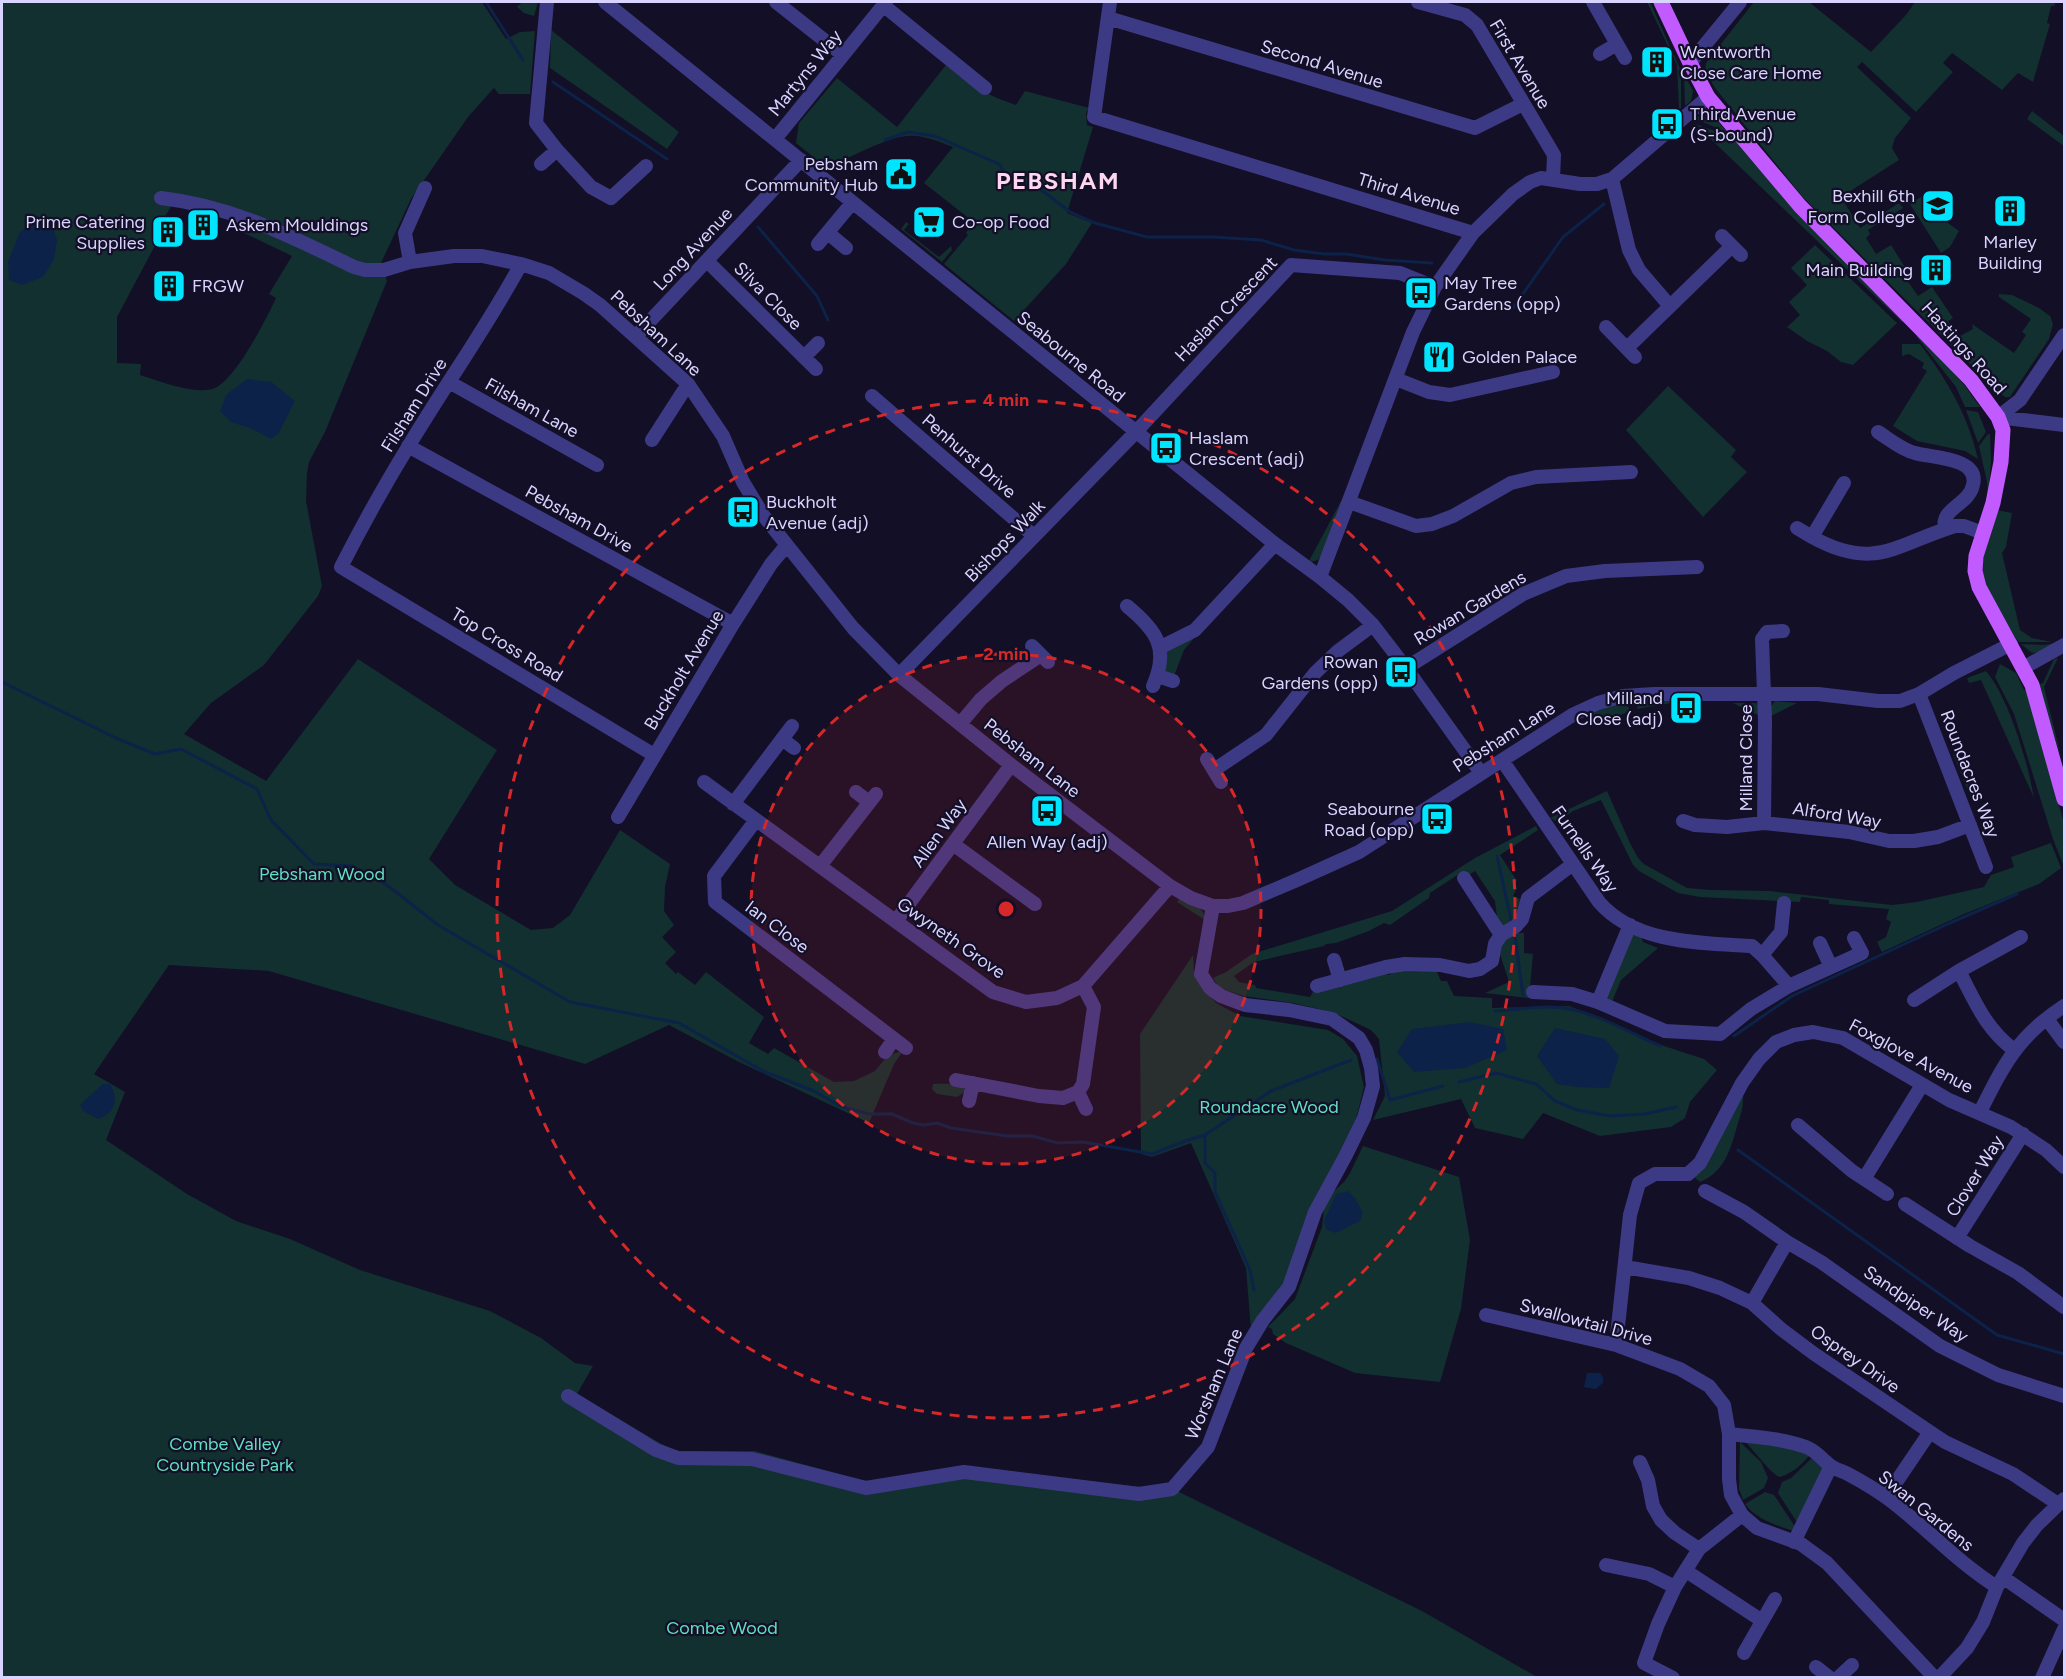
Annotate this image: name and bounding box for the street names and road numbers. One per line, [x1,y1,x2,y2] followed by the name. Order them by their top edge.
[1485,15,1555,113] street label: First Avenue
[764,25,847,121] street label: Martyns Way
[1258,35,1386,93] street label: Second Avenue
[1355,168,1463,220] street label: Third Avenue
[649,203,737,295] street label: Long Avenue
[1170,252,1282,366] street label: Haslam Crescent
[729,257,807,335] street label: Silva Close
[606,285,706,381] street label: Pebsham Lane
[1917,297,2011,399] street label: Hastings Road
[1012,307,1130,407] street label: Seabourne Road
[376,354,452,456] street label: Filsham Drive
[481,373,583,443] street label: Filsham Lane
[917,409,1021,503] street label: Penhurst Drive
[521,480,637,558] street label: Pebsham Drive
[960,495,1050,587] street label: Bishops Walk
[1410,566,1530,650] street label: Rowan Gardens
[447,603,567,687] street label: Top Cross Road
[640,606,729,734] street label: Buckholt Avenue
[1449,697,1559,777] street label: Pebsham Lane
[1735,704,1757,812] street label: Milland Close
[1936,707,2005,841] street label: Roundacres Way
[979,713,1085,803] street label: Pebsham Lane
[907,794,972,872] street label: Allen Way
[1791,797,1883,833] street label: Alford Way
[1547,801,1623,897] street label: Furnells Way
[893,892,1010,984] street label: Gwyneth Grove
[741,896,813,958] street label: Ian Close
[1845,1014,1977,1098] street label: Foxglove Avenue
[1941,1131,2009,1221] street label: Clover Way
[1859,1261,1973,1347] street label: Sandpiper Way
[1517,1294,1655,1350] street label: Swallowtail Drive
[1806,1320,1904,1398] street label: Osprey Drive
[1181,1325,1247,1443] street label: Worsham Lane
[1874,1466,1978,1556] street label: Swan Gardens

